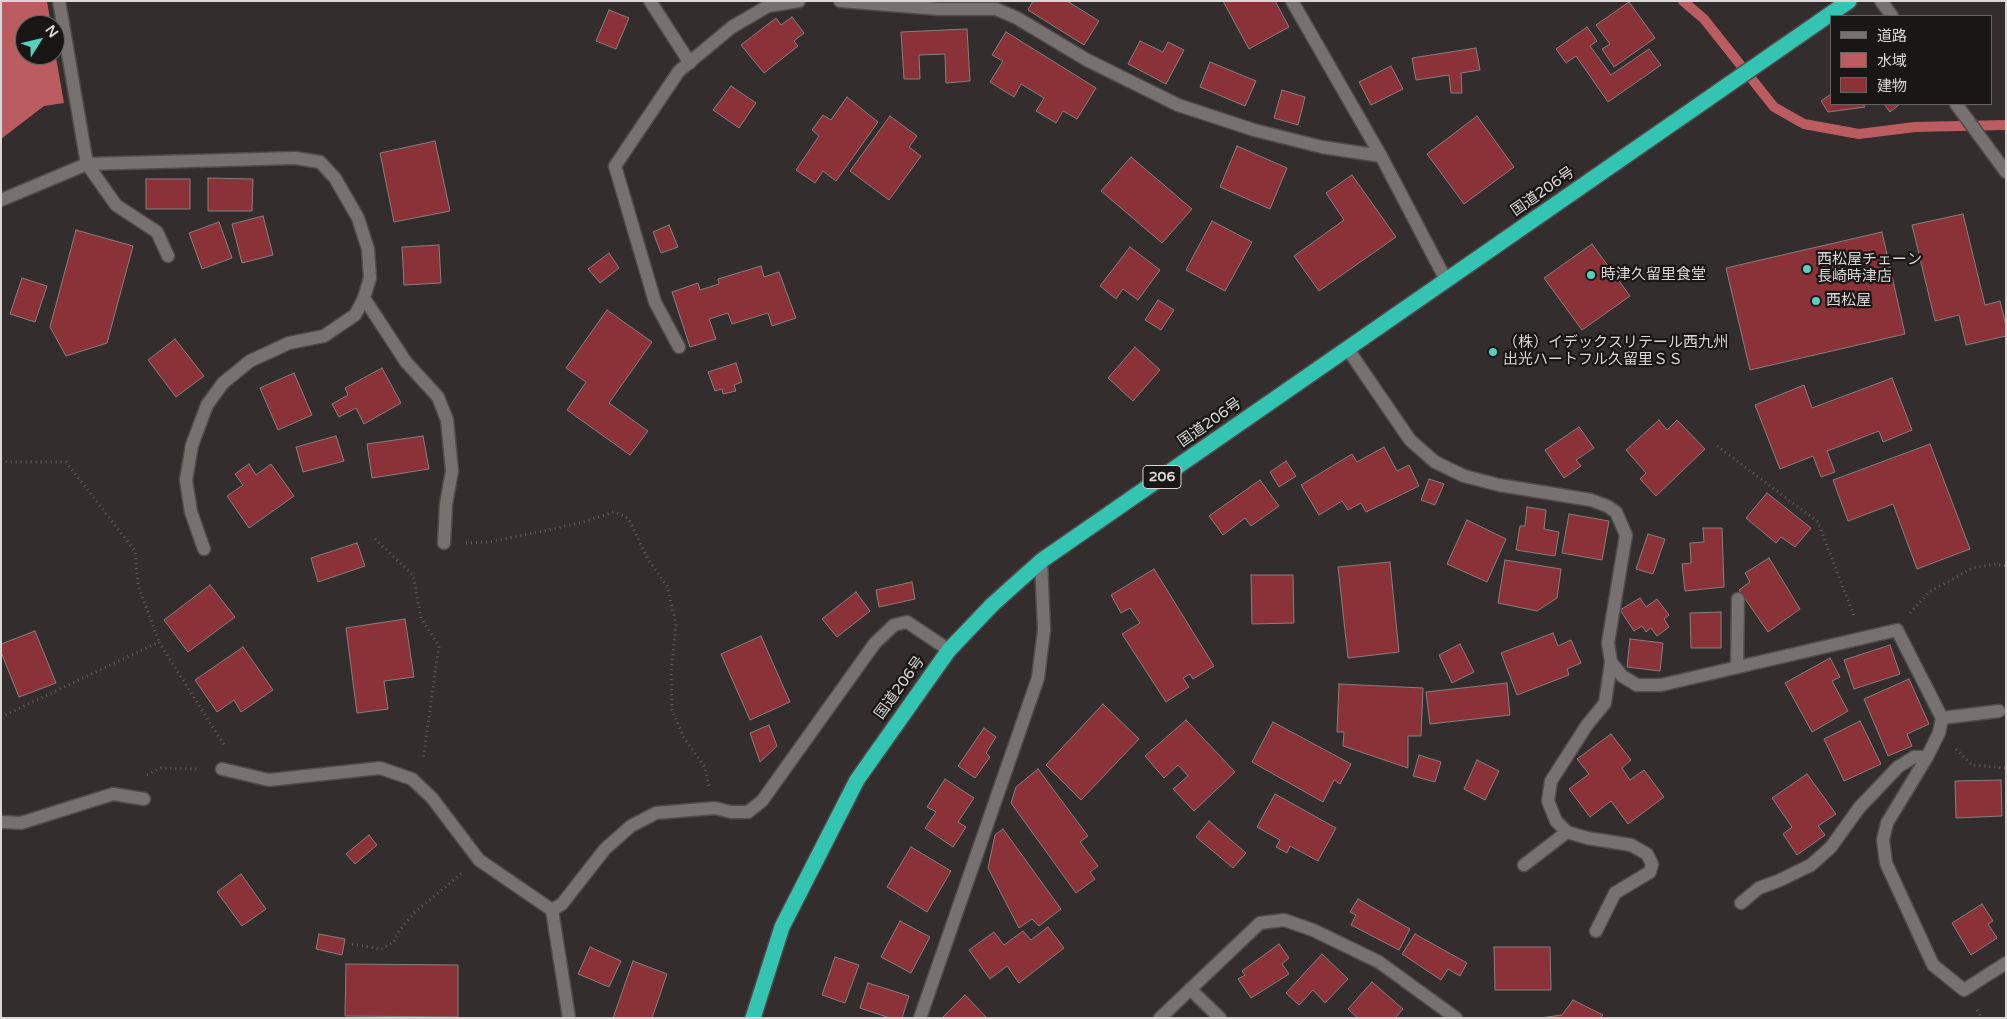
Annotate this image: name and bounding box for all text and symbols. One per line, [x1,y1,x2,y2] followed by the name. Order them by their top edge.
[15,15,65,65] north arrow
[1830,15,1992,105] legend
[42,22,62,41] text: N
[1877,27,1907,45] text: 道路
[1877,52,1907,70] text: 水域
[1877,77,1907,95] text: 建物
[1508,164,1578,220] street label: 国道206号
[1817,251,1922,286] place label: 西松屋チェーン 長崎時津店
[1801,263,1813,275] marker: 西松屋チェーン 長崎時津店
[1601,266,1706,284] place label: 時津久留里食堂
[1585,269,1597,281] marker: 時津久留里食堂
[1826,292,1871,310] place label: 西松屋
[1810,295,1822,307] marker: 西松屋
[1503,334,1728,369] place label: （株）イデックスリテール西九州 出光ハートフル久留里ＳＳ
[1487,346,1499,358] marker: （株）イデックスリテール西九州 出光ハートフル久留里ＳＳ
[1175,395,1245,451] street label: 国道206号
[1143,466,1181,488] road number: 206
[871,653,929,723] street label: 国道206号

